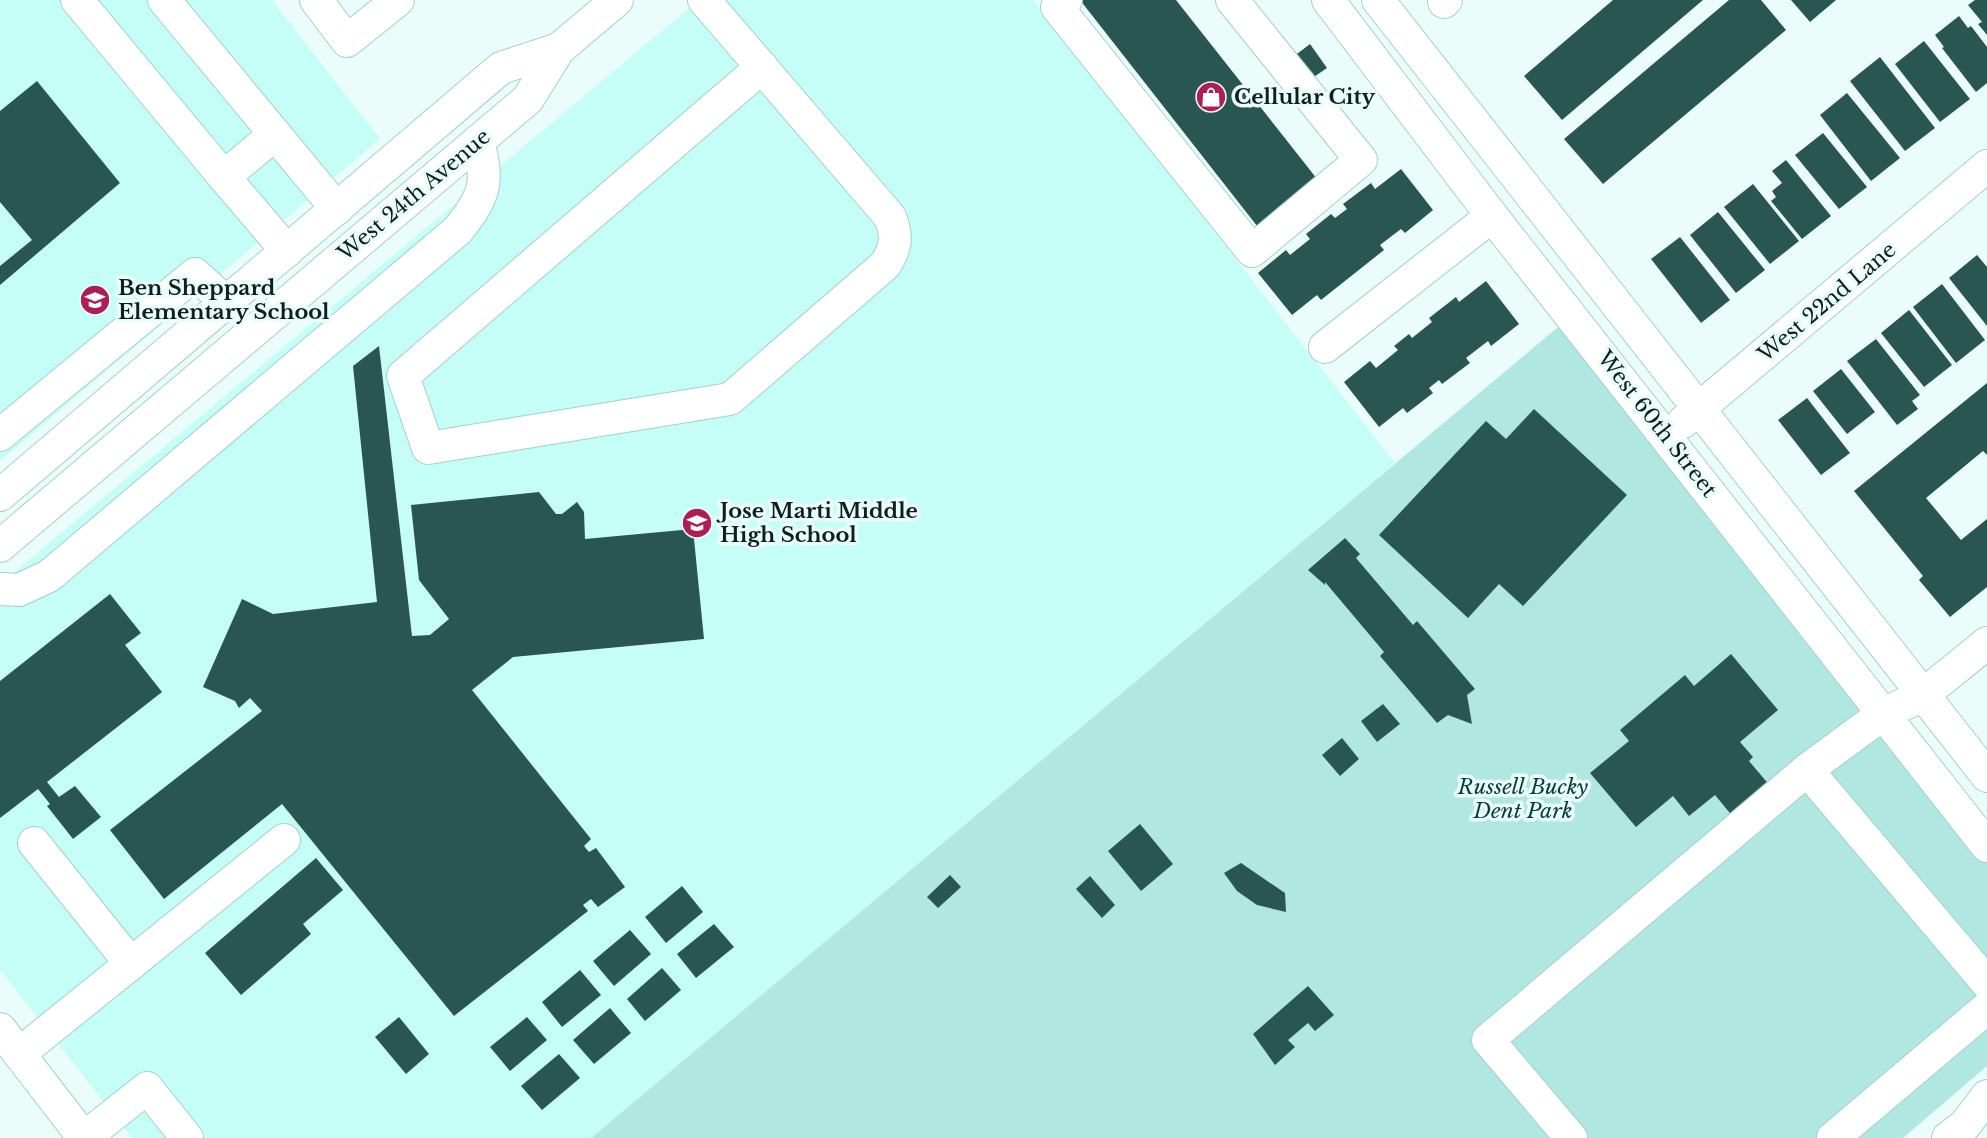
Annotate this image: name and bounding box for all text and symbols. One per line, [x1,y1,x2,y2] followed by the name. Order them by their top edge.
[1194,80,1228,114] shop icon: Cellular City
[1234,84,1375,110] place label: Cellular City
[332,124,496,267] street label: West 24th Avenue
[1752,237,1901,368] street label: West 22nd Lane
[118,275,330,325] place label: Ben Sheppard Elementary School
[78,283,112,317] school or university icon: Ben Sheppard Elementary School
[1591,345,1722,502] street label: West 60th Street
[716,498,918,548] place label: Jose Marti Middle High School
[680,506,714,540] school or university icon: Jose Marti Middle High School
[1457,774,1588,824] park label: Russell Bucky Dent Park

